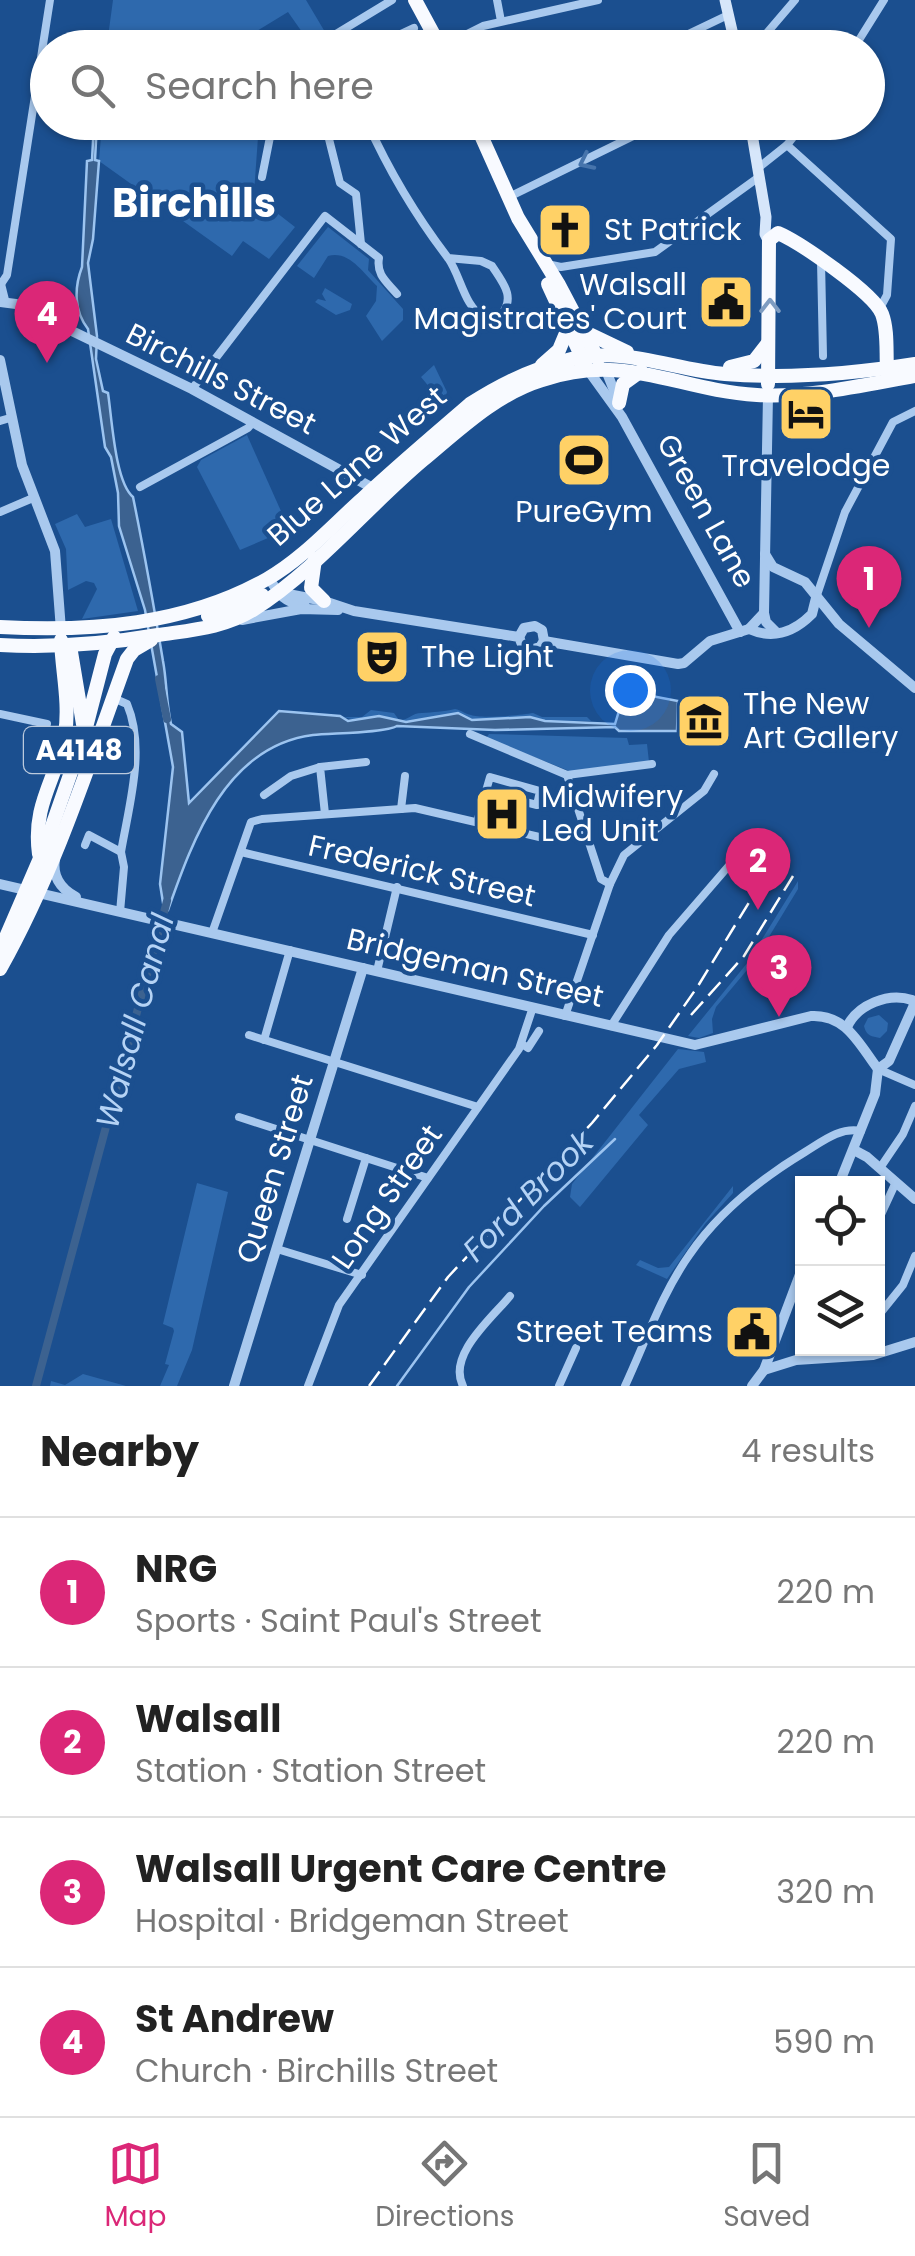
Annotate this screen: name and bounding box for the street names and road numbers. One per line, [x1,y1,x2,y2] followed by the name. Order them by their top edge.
[119,312,324,445] street label: Birchills Street
[258,376,456,556] street label: Blue Lane West
[646,426,766,596] street label: Green Lane
[24,727,134,773] road number: A4148
[304,823,540,918] street label: Frederick Street
[342,917,608,1018] street label: Bridgeman Street
[225,1069,324,1268] street label: Queen Street
[321,1116,452,1278] street label: Long Street

